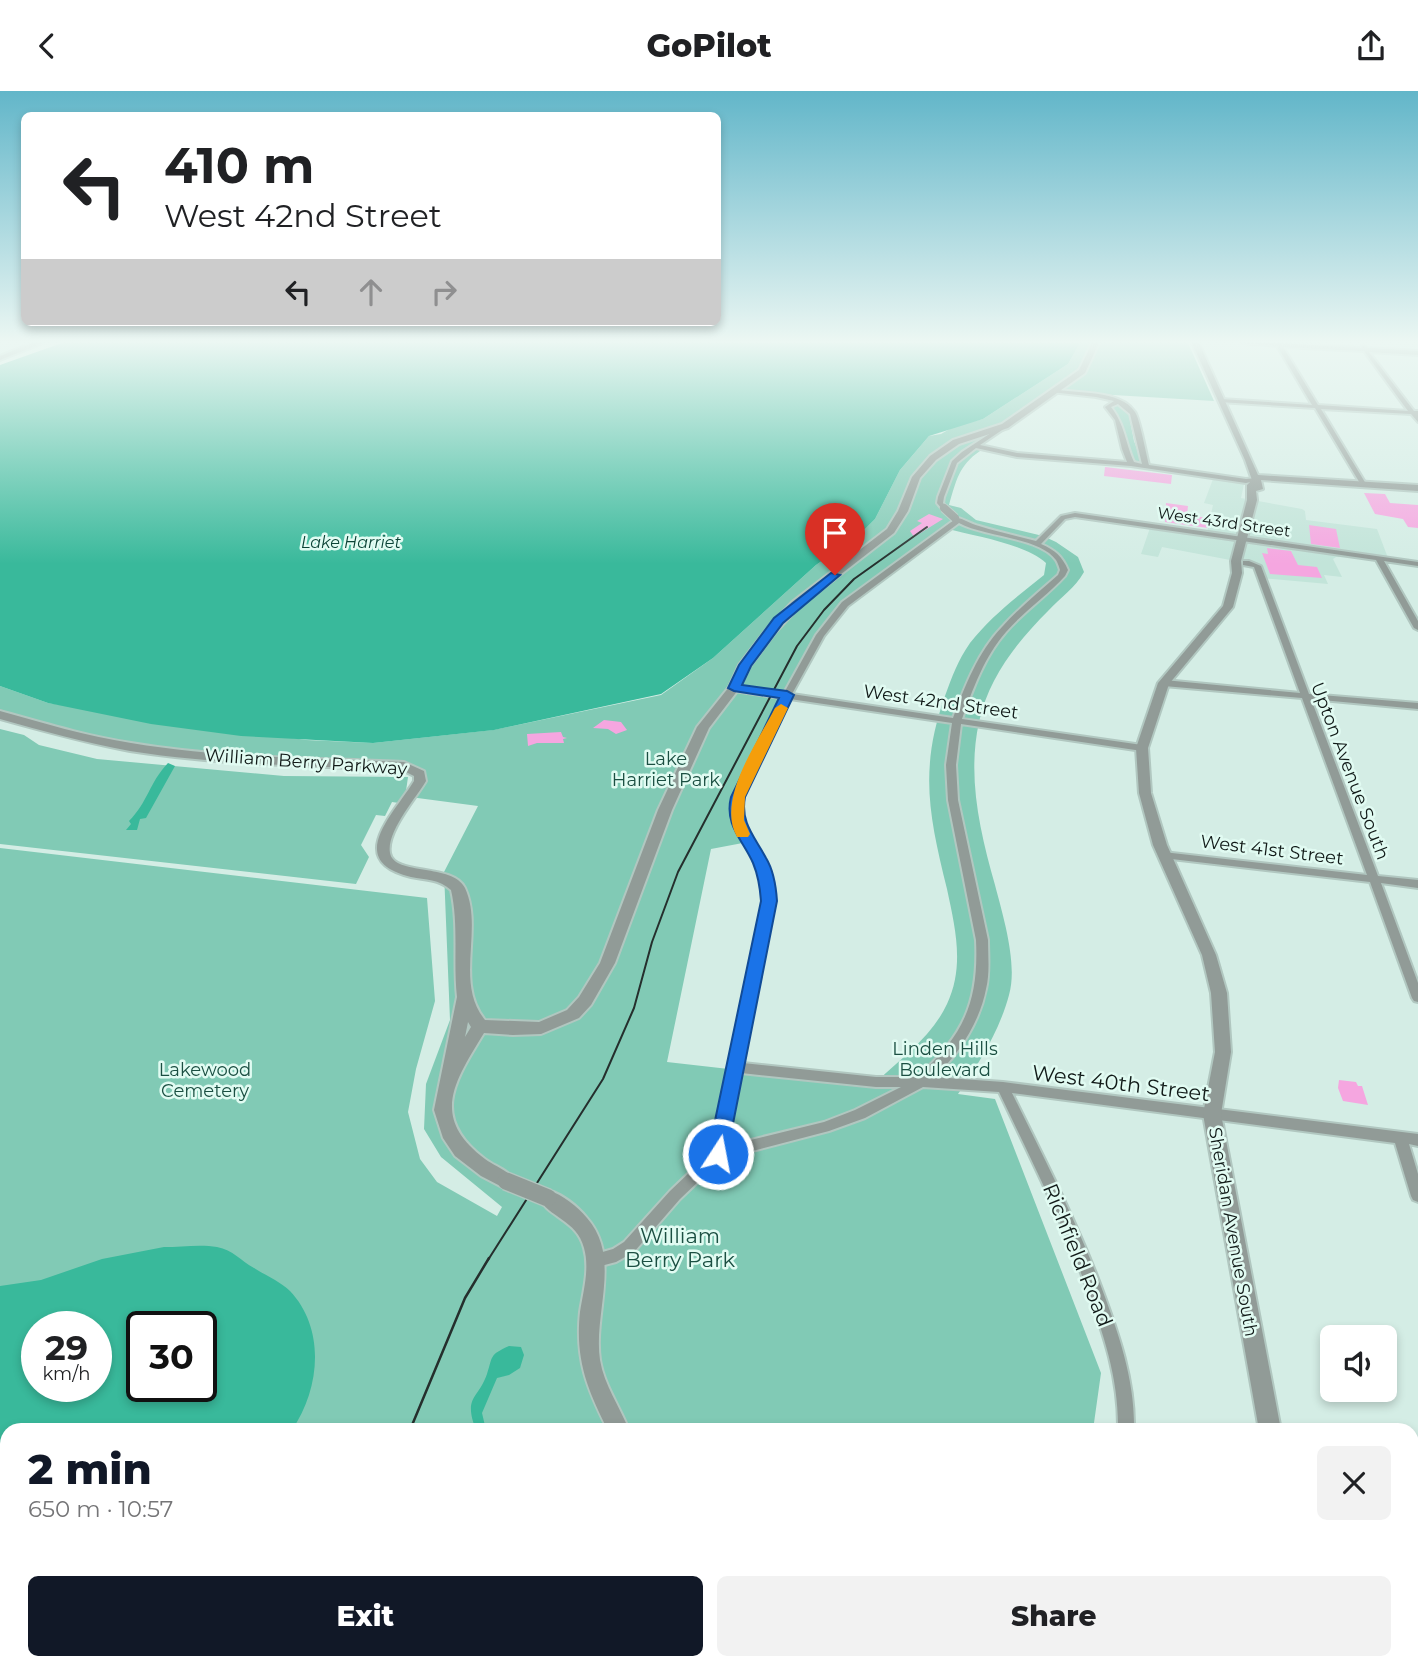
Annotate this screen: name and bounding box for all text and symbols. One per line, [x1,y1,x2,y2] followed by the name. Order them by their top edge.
[646,26,772,65] text: GoPilot
[28,27,66,65] icon: back
[1352,27,1390,65] icon: share
[164,136,314,195] text: 410 m
[49,140,140,231] icon: left
[164,196,442,235] text: West 42nd Street
[279,273,317,311] icon: left
[352,273,390,311] icon: ahead
[425,273,463,311] icon: right
[805,503,865,575] pin
[1156,503,1292,541] street label: West 43rd Street
[816,514,854,552] icon: arrive
[301,533,402,552] water label: Lake Harriet
[1306,679,1394,863] street label: Upton Avenue South
[862,680,1020,724] street label: West 42nd Street
[204,744,408,780] street label: William Berry Parkway
[612,748,720,791] park label: Lake Harriet Park
[1199,830,1345,870] street label: West 41st Street
[892,1038,998,1081] park label: Linden Hills Boulevard
[159,1059,251,1102] park label: Lakewood Cemetery
[1031,1060,1211,1106] street label: West 40th Street
[681,1117,755,1191] position arrow
[1204,1126,1262,1338] street label: Sheridan Avenue South
[1038,1180,1118,1330] street label: Richfield Road
[625,1223,735,1272] park label: William Berry Park
[126,1311,217,1402] speed limit sign: 30
[1320,1325,1397,1402] map controls
[1320,1325,1397,1402] button: sound
[45,1326,88,1369] text: 29
[42,1363,91,1385] text: km/h
[28,1443,152,1495] text: 2 min
[1317,1446,1391,1520] button: close
[28,1495,173,1523] text: 650 m · 10:57
[28,1576,703,1656] button: Exit
[717,1576,1391,1656] button: Share

